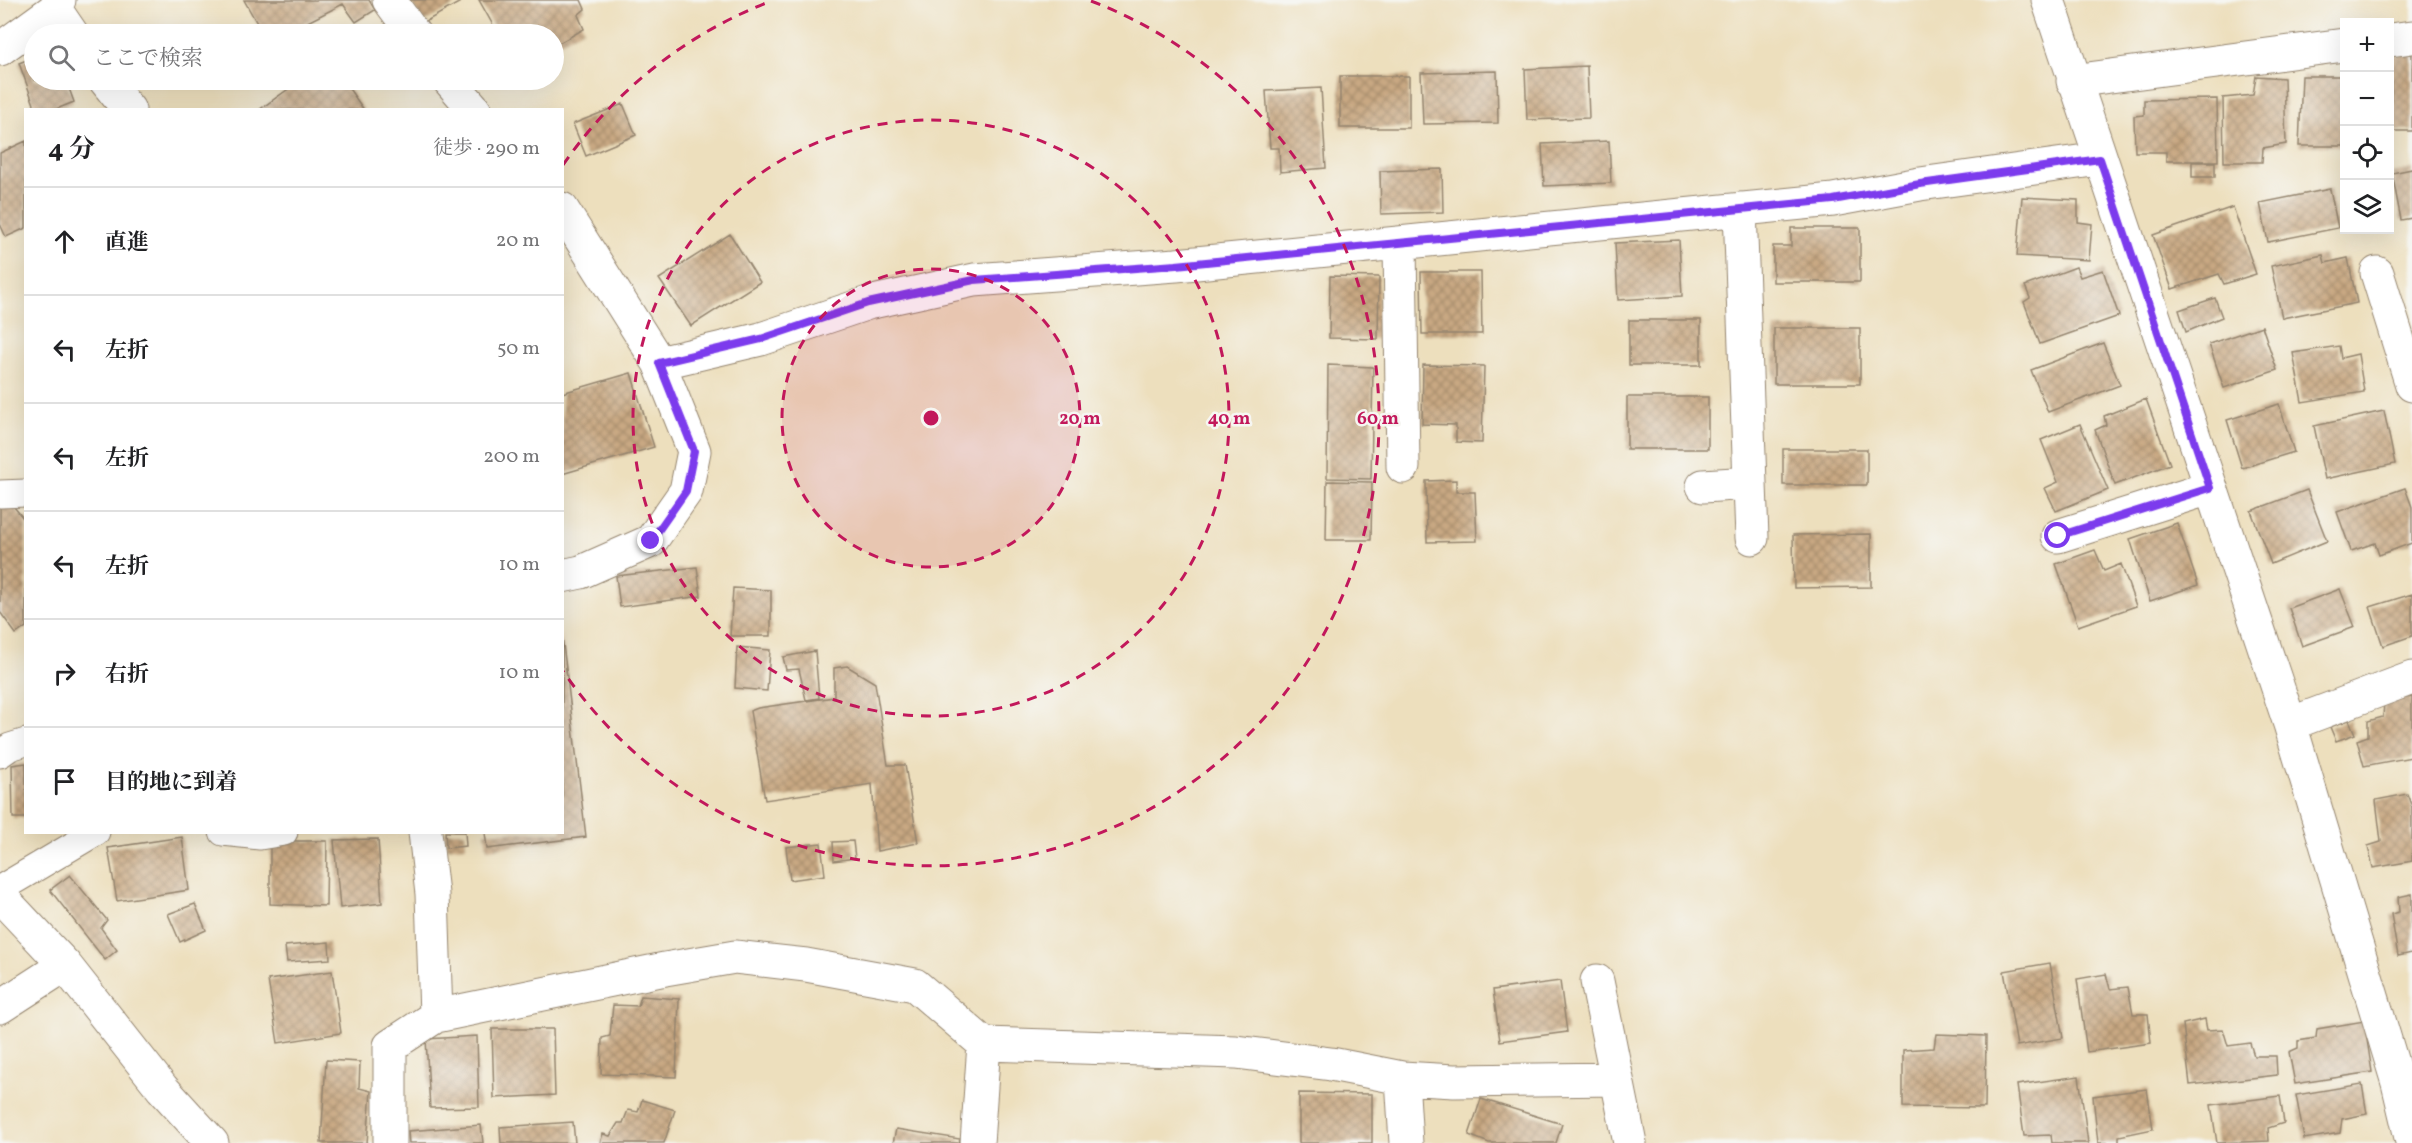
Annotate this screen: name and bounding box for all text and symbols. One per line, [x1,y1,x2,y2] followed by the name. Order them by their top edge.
[2340,18,2394,234] map controls
[2340,18,2394,72] button: +
[24,24,564,90] search box
[45,41,78,74] icon: search
[93,44,203,75] text: ここで検索
[2340,72,2394,126] button: −
[2340,126,2394,180] button: locate
[48,132,95,168] text: 4 分
[433,135,540,163] text: 徒歩 · 290 m
[2340,180,2394,234] button: layers
[48,225,81,258] icon: ahead
[496,227,540,255] text: 20 m
[105,228,149,259] text: 直進
[48,333,81,366] icon: left
[497,335,540,363] text: 50 m
[105,336,149,367] text: 左折
[1059,407,1101,432] text: 20 m
[1208,407,1250,432] text: 40 m
[1357,407,1399,432] text: 60 m
[921,408,941,428] centre of rings
[48,441,81,474] icon: left
[483,443,540,471] text: 200 m
[105,444,149,475] text: 左折
[2044,522,2070,548] route start
[637,527,663,553] route end
[48,549,81,582] icon: left
[499,551,540,579] text: 10 m
[105,552,149,583] text: 左折
[48,657,81,690] icon: right
[499,659,540,687] text: 10 m
[105,660,149,691] text: 右折
[48,765,81,798] icon: arrive
[105,768,237,799] text: 目的地に到着

